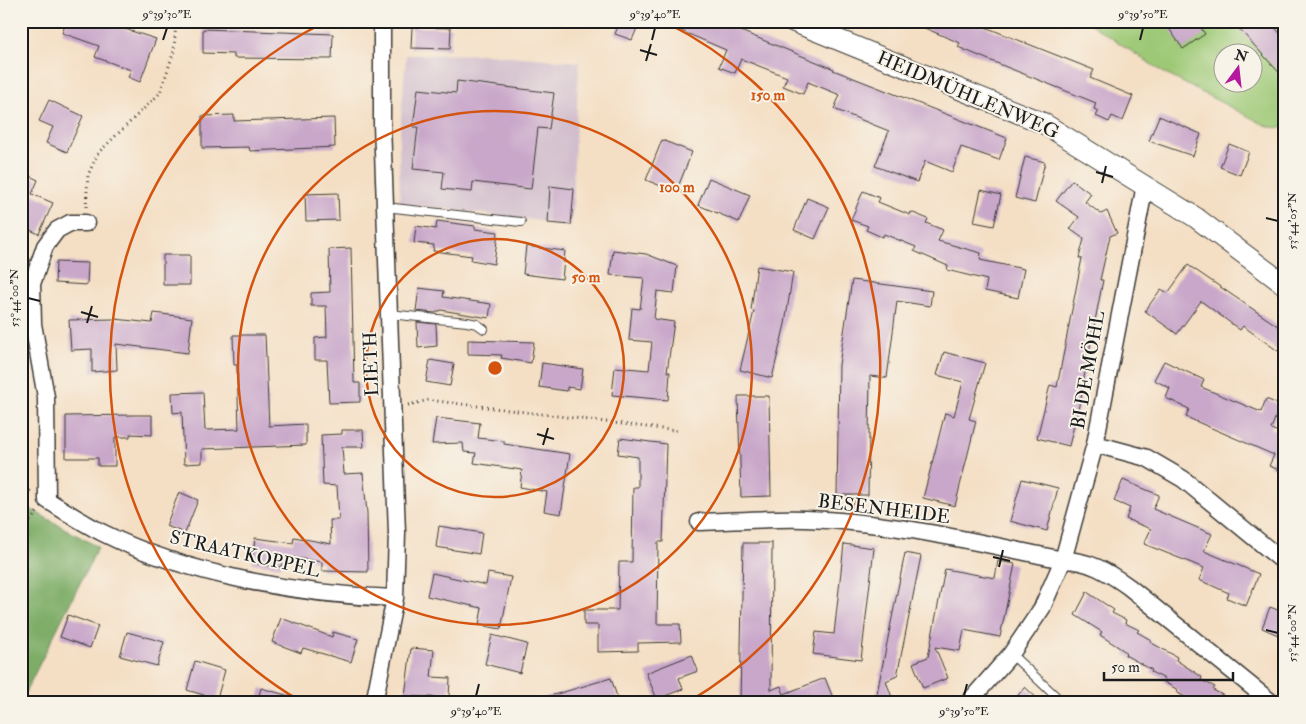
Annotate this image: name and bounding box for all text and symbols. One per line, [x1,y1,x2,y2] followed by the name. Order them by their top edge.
[142,7,192,22] text: 9°39'30"E
[629,7,681,22] text: 9°39'40"E
[1117,7,1168,22] text: 9°39'50"E
[1214,42,1264,92] north arrow
[873,46,1063,144] street label: HEIDMÜHLENWEG
[1232,46,1250,66] text: N
[751,86,785,105] text: 150 m
[659,178,695,197] text: 100 m
[1285,192,1300,250] text: 53°44'05"N
[572,268,601,287] text: 50 m
[7,269,22,327] text: 53°44'00"N
[1065,308,1110,431] street label: BI DE MÖHL
[358,331,384,397] street label: LIETH
[486,359,504,377] centre of rings
[816,489,952,529] street label: BESENHEIDE
[167,525,323,583] street label: STRAATKOPPEL
[1285,604,1300,662] text: 53°44'00"N
[1104,649,1232,681] scale bar
[1111,658,1140,677] text: 50 m
[450,704,502,719] text: 9°39'40"E
[938,704,989,719] text: 9°39'50"E

